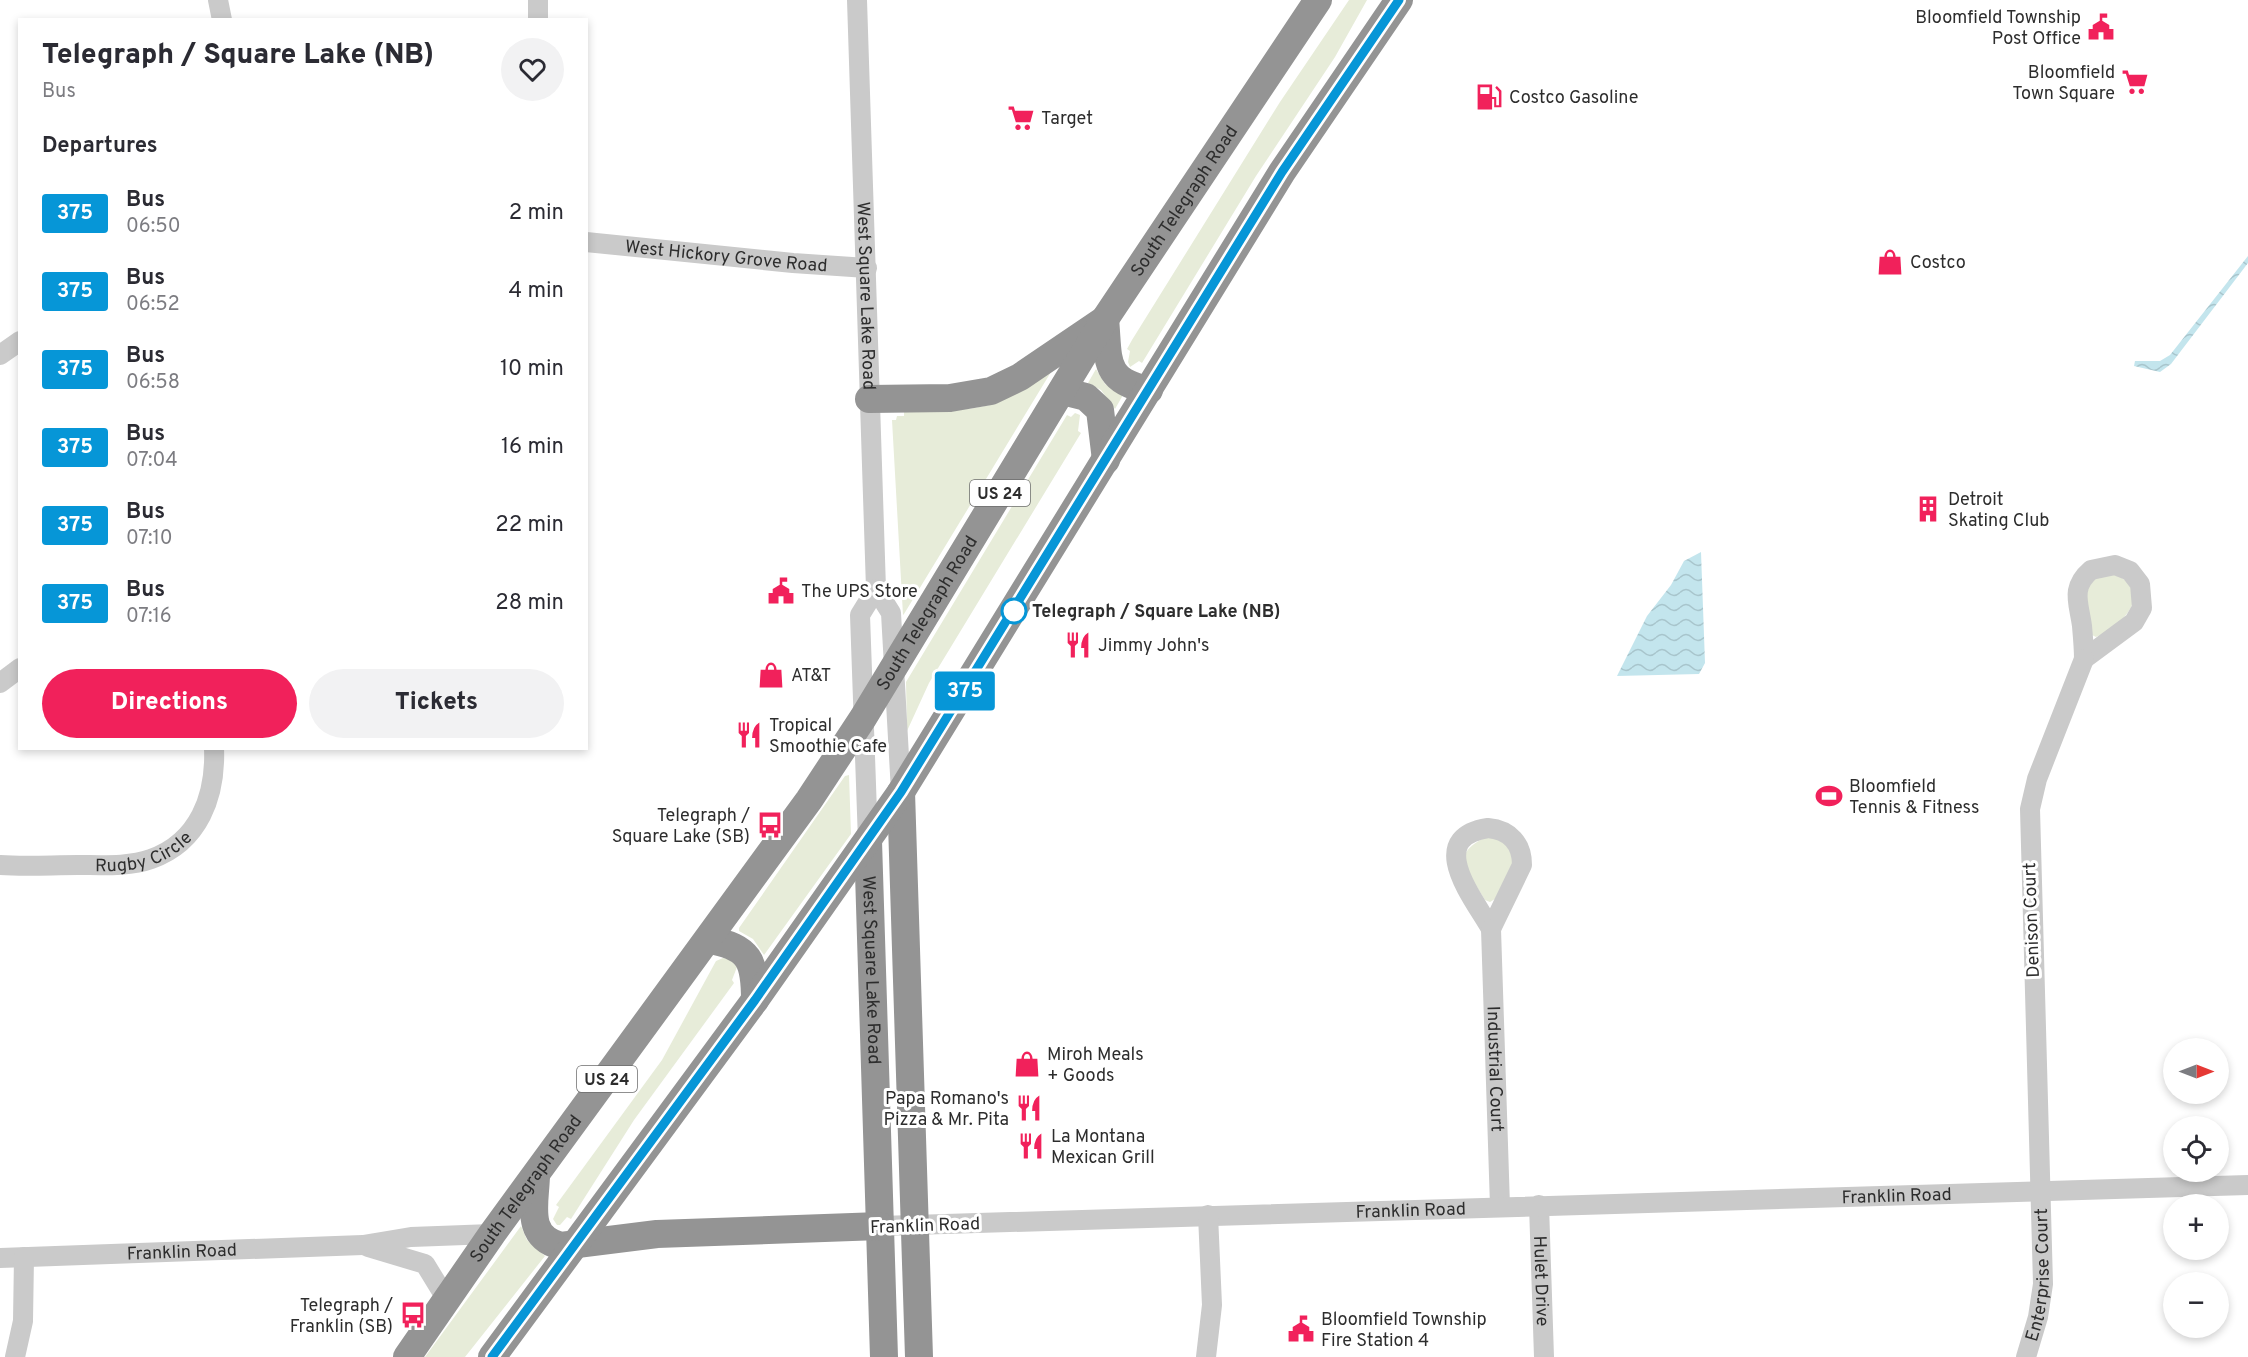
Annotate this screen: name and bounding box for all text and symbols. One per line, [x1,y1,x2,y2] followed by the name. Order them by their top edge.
[1915,7,2081,51] place label: Bloomfield Township Post Office
[2086,12,2116,42] public building icon: Bloomfield Township Post Office
[42,38,434,74] text: Telegraph / Square Lake (NB)
[501,38,564,101] button: heart
[2012,62,2115,106] place label: Bloomfield Town Square
[2120,67,2150,97] supermarket icon: Bloomfield Town Square
[42,79,76,105] text: Bus
[1474,82,1504,112] fuel station icon: Costco Gasoline
[1509,87,1638,110] place label: Costco Gasoline
[1006,103,1036,133] supermarket icon: Target
[1041,108,1093,131] place label: Target
[1127,122,1244,282] street label: South Telegraph Road
[42,133,158,160] text: Departures
[126,187,165,214] text: Bus
[57,200,93,227] text: 375
[509,200,564,227] text: 2 min
[851,201,880,391] street label: West Square Lake Road
[126,214,181,240] text: 06:50
[624,236,828,278] street label: West Hickory Grove Road
[1875,247,1905,277] shop icon: Costco
[1910,252,1966,275] place label: Costco
[126,265,165,292] text: Bus
[57,278,93,305] text: 375
[509,278,564,305] text: 4 min
[126,292,180,318] text: 06:52
[126,343,165,370] text: Bus
[57,356,93,383] text: 375
[500,356,564,383] text: 10 min
[126,370,180,396] text: 06:58
[126,421,165,448] text: Bus
[57,434,93,461] text: 375
[501,434,564,461] text: 16 min
[126,448,178,474] text: 07:04
[970,480,1030,506] road number: US 24
[1948,489,2050,533] place label: Detroit Skating Club
[1913,494,1943,524] building icon: Detroit Skating Club
[126,499,165,526] text: Bus
[57,512,93,539] text: 375
[495,512,564,539] text: 22 min
[126,526,173,552] text: 07:10
[872,532,984,695] street label: South Telegraph Road
[766,576,796,606] public building icon: The UPS Store
[126,577,165,604] text: Bus
[801,581,918,604] place label: The UPS Store
[57,590,93,617] text: 375
[495,590,564,617] text: 28 min
[1001,598,1027,624] marker: Telegraph / Square Lake (NB)
[1032,601,1280,624] place label: Telegraph / Square Lake (NB)
[126,604,172,630] text: 07:16
[1063,630,1093,660] restaurant icon: Jimmy John's
[1098,635,1210,658] place label: Jimmy John's
[756,660,786,690] shop icon: AT&T
[791,665,831,688] place label: AT&T
[42,669,297,738] button: Directions
[309,669,564,738] button: Tickets
[930,672,1000,710] line badge: 375
[947,678,983,705] text: 375
[769,715,887,759] place label: Tropical Smoothie Cafe
[734,720,764,750] restaurant icon: Tropical Smoothie Cafe
[1849,776,1979,820] place label: Bloomfield Tennis & Fitness
[1814,781,1844,811] sports icon: Bloomfield Tennis & Fitness
[612,805,750,849] place label: Telegraph / Square Lake (SB)
[755,810,785,840] bus stop icon: Telegraph / Square Lake (SB)
[95,827,198,878] street label: Rugby Circle
[2019,862,2046,978] street label: Denison Court
[856,875,885,1065] street label: West Square Lake Road
[1481,1006,1508,1132] street label: Industrial Court
[2163,1038,2229,1104] north arrow
[2163,1038,2229,1338] map controls
[1047,1044,1144,1088] place label: Miroh Meals + Goods
[1012,1049,1042,1079] shop icon: Miroh Meals + Goods
[577,1066,637,1092] road number: US 24
[884,1088,1009,1132] place label: Papa Romano's Pizza & Mr. Pita
[1014,1093,1044,1123] restaurant icon: Papa Romano's Pizza & Mr. Pita
[466,1111,588,1268] street label: South Telegraph Road
[2163,1116,2229,1182] button: locate
[1051,1126,1155,1170] place label: La Montana Mexican Grill
[1016,1131,1046,1161] restaurant icon: La Montana Mexican Grill
[1841,1184,1952,1210] street label: Franklin Road
[2163,1194,2229,1260] button: +
[1355,1198,1466,1225] street label: Franklin Road
[2021,1208,2056,1344] street label: Enterprise Court
[870,1213,980,1240] street label: Franklin Road
[1527,1235,1553,1327] street label: Hulet Drive
[126,1240,237,1266] street label: Franklin Road
[2163,1272,2229,1338] button: −
[290,1295,393,1339] place label: Telegraph / Franklin (SB)
[398,1300,428,1330] bus stop icon: Telegraph / Franklin (SB)
[1321,1309,1487,1353] place label: Bloomfield Township Fire Station 4
[1286,1314,1316,1344] public building icon: Bloomfield Township Fire Station 4

